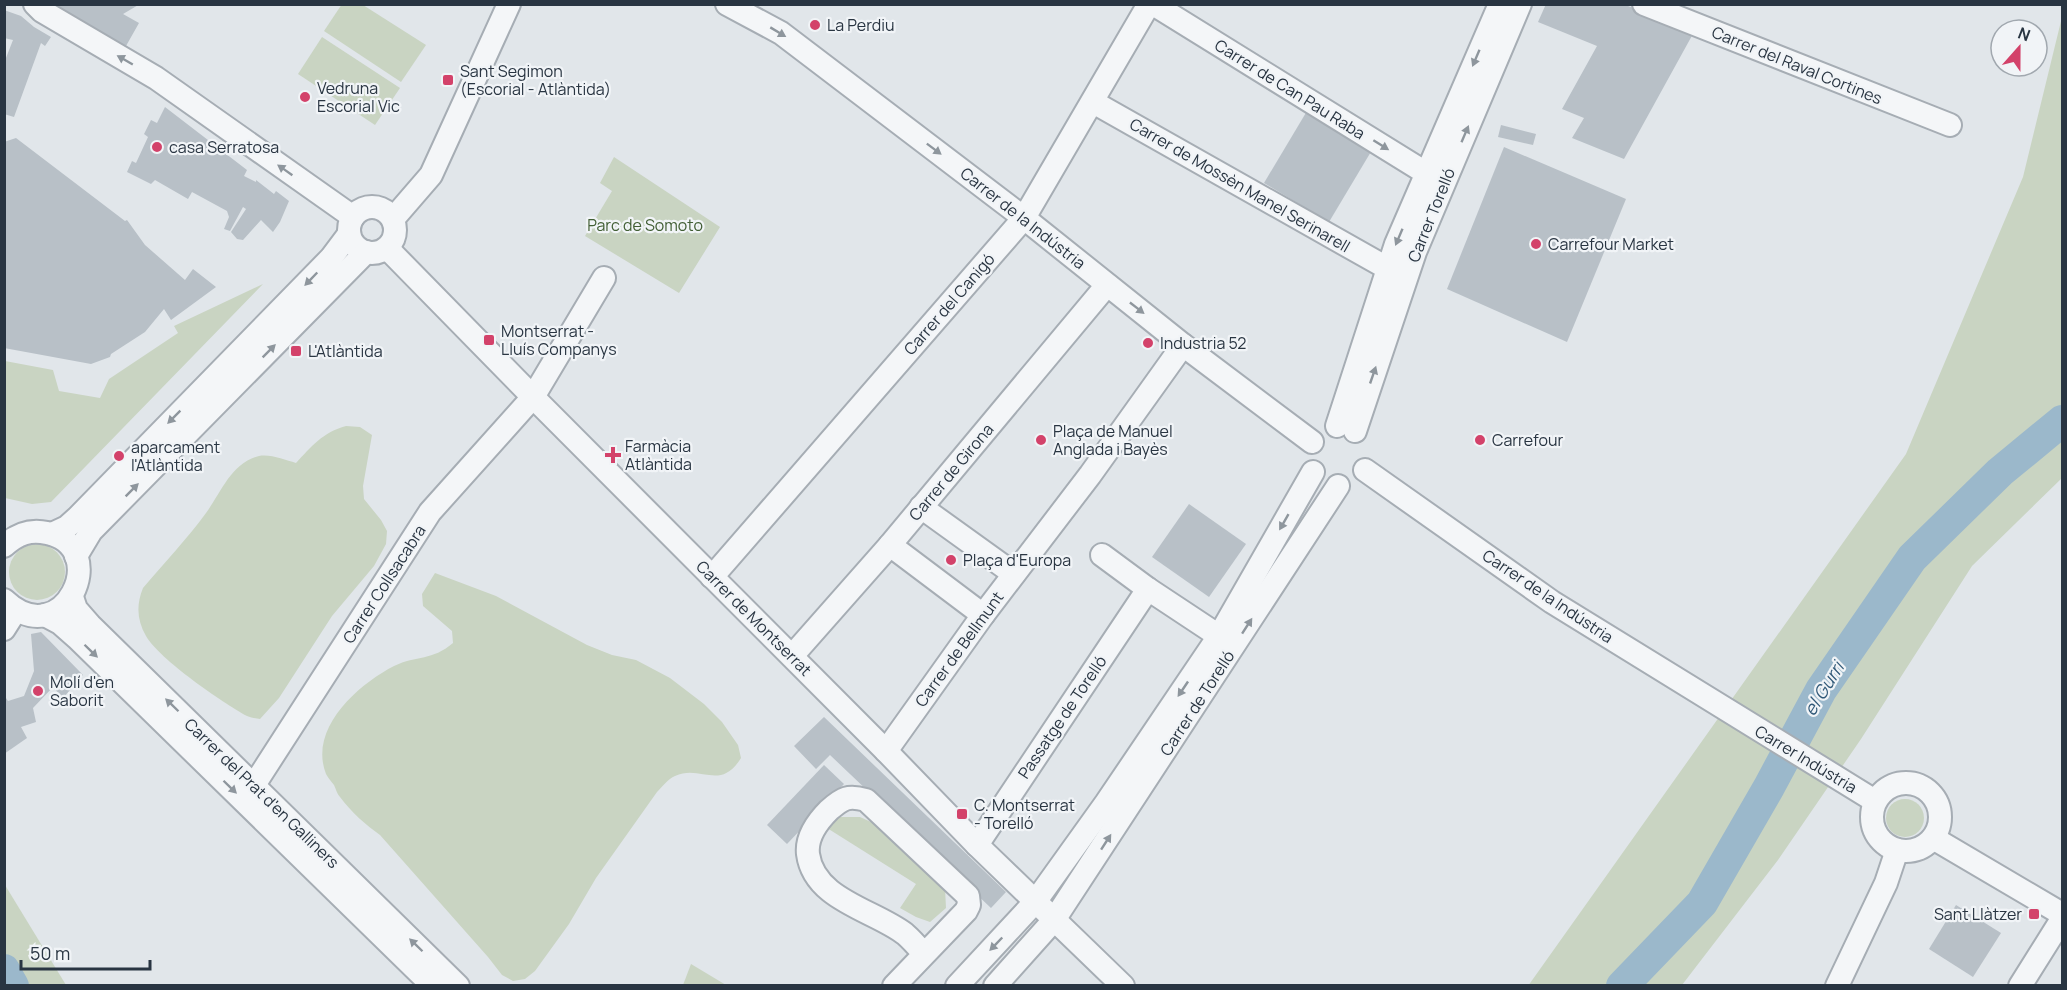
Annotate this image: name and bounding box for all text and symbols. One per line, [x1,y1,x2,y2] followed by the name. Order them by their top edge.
[827,14,895,36] place label: La Perdiu
[808,18,822,32] marker: La Perdiu
[1989,18,2049,78] north arrow
[1709,21,1885,109] street label: Carrer del Raval Cortines
[2015,22,2034,46] text: N
[770,26,786,37] one-way arrow
[1211,34,1369,144] street label: Carrer de Can Pau Raba
[1472,50,1481,67] one-way arrow
[117,54,133,65] one-way arrow
[460,60,611,100] place label: Sant Segimon (Escorial - Atlàntida)
[441,73,455,87] marker: Sant Segimon (Escorial - Atlàntida)
[317,77,400,117] place label: Vedruna Escorial Vic
[298,90,312,104] marker: Vedruna Escorial Vic
[1126,113,1354,257] street label: Carrer de Mossèn Manel Serinarell
[1460,125,1470,143] one-way arrow
[169,136,279,158] place label: casa Serratosa
[150,140,164,154] marker: casa Serratosa
[1373,140,1389,151] one-way arrow
[926,143,941,155] one-way arrow
[956,162,1090,274] street label: Carrer de la Indústria
[278,164,294,176] one-way arrow
[1402,165,1460,265] street label: Carrer Torelló
[587,214,703,236] park label: Parc de Somoto
[1394,228,1403,246] one-way arrow
[1548,233,1674,255] place label: Carrefour Market
[1529,237,1543,251] marker: Carrefour Market
[899,248,999,360] street label: Carrer del Canigó
[304,271,318,286] one-way arrow
[1129,302,1145,315] one-way arrow
[501,320,617,360] place label: Montserrat - Lluís Companys
[1160,332,1246,354] place label: Industria 52
[482,333,496,347] marker: Montserrat - Lluís Companys
[1141,336,1155,350] marker: Industria 52
[308,340,383,362] place label: L'Atlàntida
[261,344,275,358] one-way arrow
[289,344,303,358] marker: L'Atlàntida
[1369,366,1378,384] one-way arrow
[168,410,182,424] one-way arrow
[904,419,998,525] street label: Carrer de Girona
[1053,420,1173,460] place label: Plaça de Manuel Anglada i Bayès
[1492,429,1563,451] place label: Carrefour
[1034,433,1048,447] marker: Plaça de Manuel Anglada i Bayès
[1473,433,1487,447] marker: Carrefour
[625,435,692,475] place label: Farmàcia Atlàntida
[131,436,220,476] place label: aparcament l'Atlàntida
[606,448,620,462] marker: Farmàcia Atlàntida
[112,449,126,463] marker: aparcament l'Atlàntida
[125,482,139,497] one-way arrow
[1279,514,1290,530] one-way arrow
[337,520,431,648] street label: Carrer Collsacabra
[1478,544,1618,648] street label: Carrer de la Indústria
[963,549,1071,571] place label: Plaça d'Europa
[944,553,958,567] marker: Plaça d'Europa
[691,555,817,681] street label: Carrer de Montserrat
[910,587,1008,711] street label: Carrer de Bellmunt
[1242,618,1253,634] one-way arrow
[83,643,97,657] one-way arrow
[1155,646,1239,760] street label: Carrer de Torelló
[1013,651,1111,783] street label: Passatge de Torelló
[1797,655,1850,720] water label: el Gurri
[50,671,114,711] place label: Molí d'en Saborit
[1178,681,1189,697] one-way arrow
[31,684,45,698] marker: Molí d'en Saborit
[166,699,180,713] one-way arrow
[180,713,344,873] street label: Carrer del Prat d'en Galliners
[1751,720,1861,798] street label: Carrer Indústria
[223,780,238,794] one-way arrow
[974,794,1075,834] place label: C. Montserrat - Torelló
[955,807,969,821] marker: C. Montserrat - Torelló
[1100,834,1111,850] one-way arrow
[1934,903,2022,925] place label: Sant Llàtzer
[2027,907,2041,921] marker: Sant Llàtzer
[21,933,150,971] scale bar
[990,937,1004,951] one-way arrow
[410,938,424,952] one-way arrow
[30,941,70,965] text: 50 m

